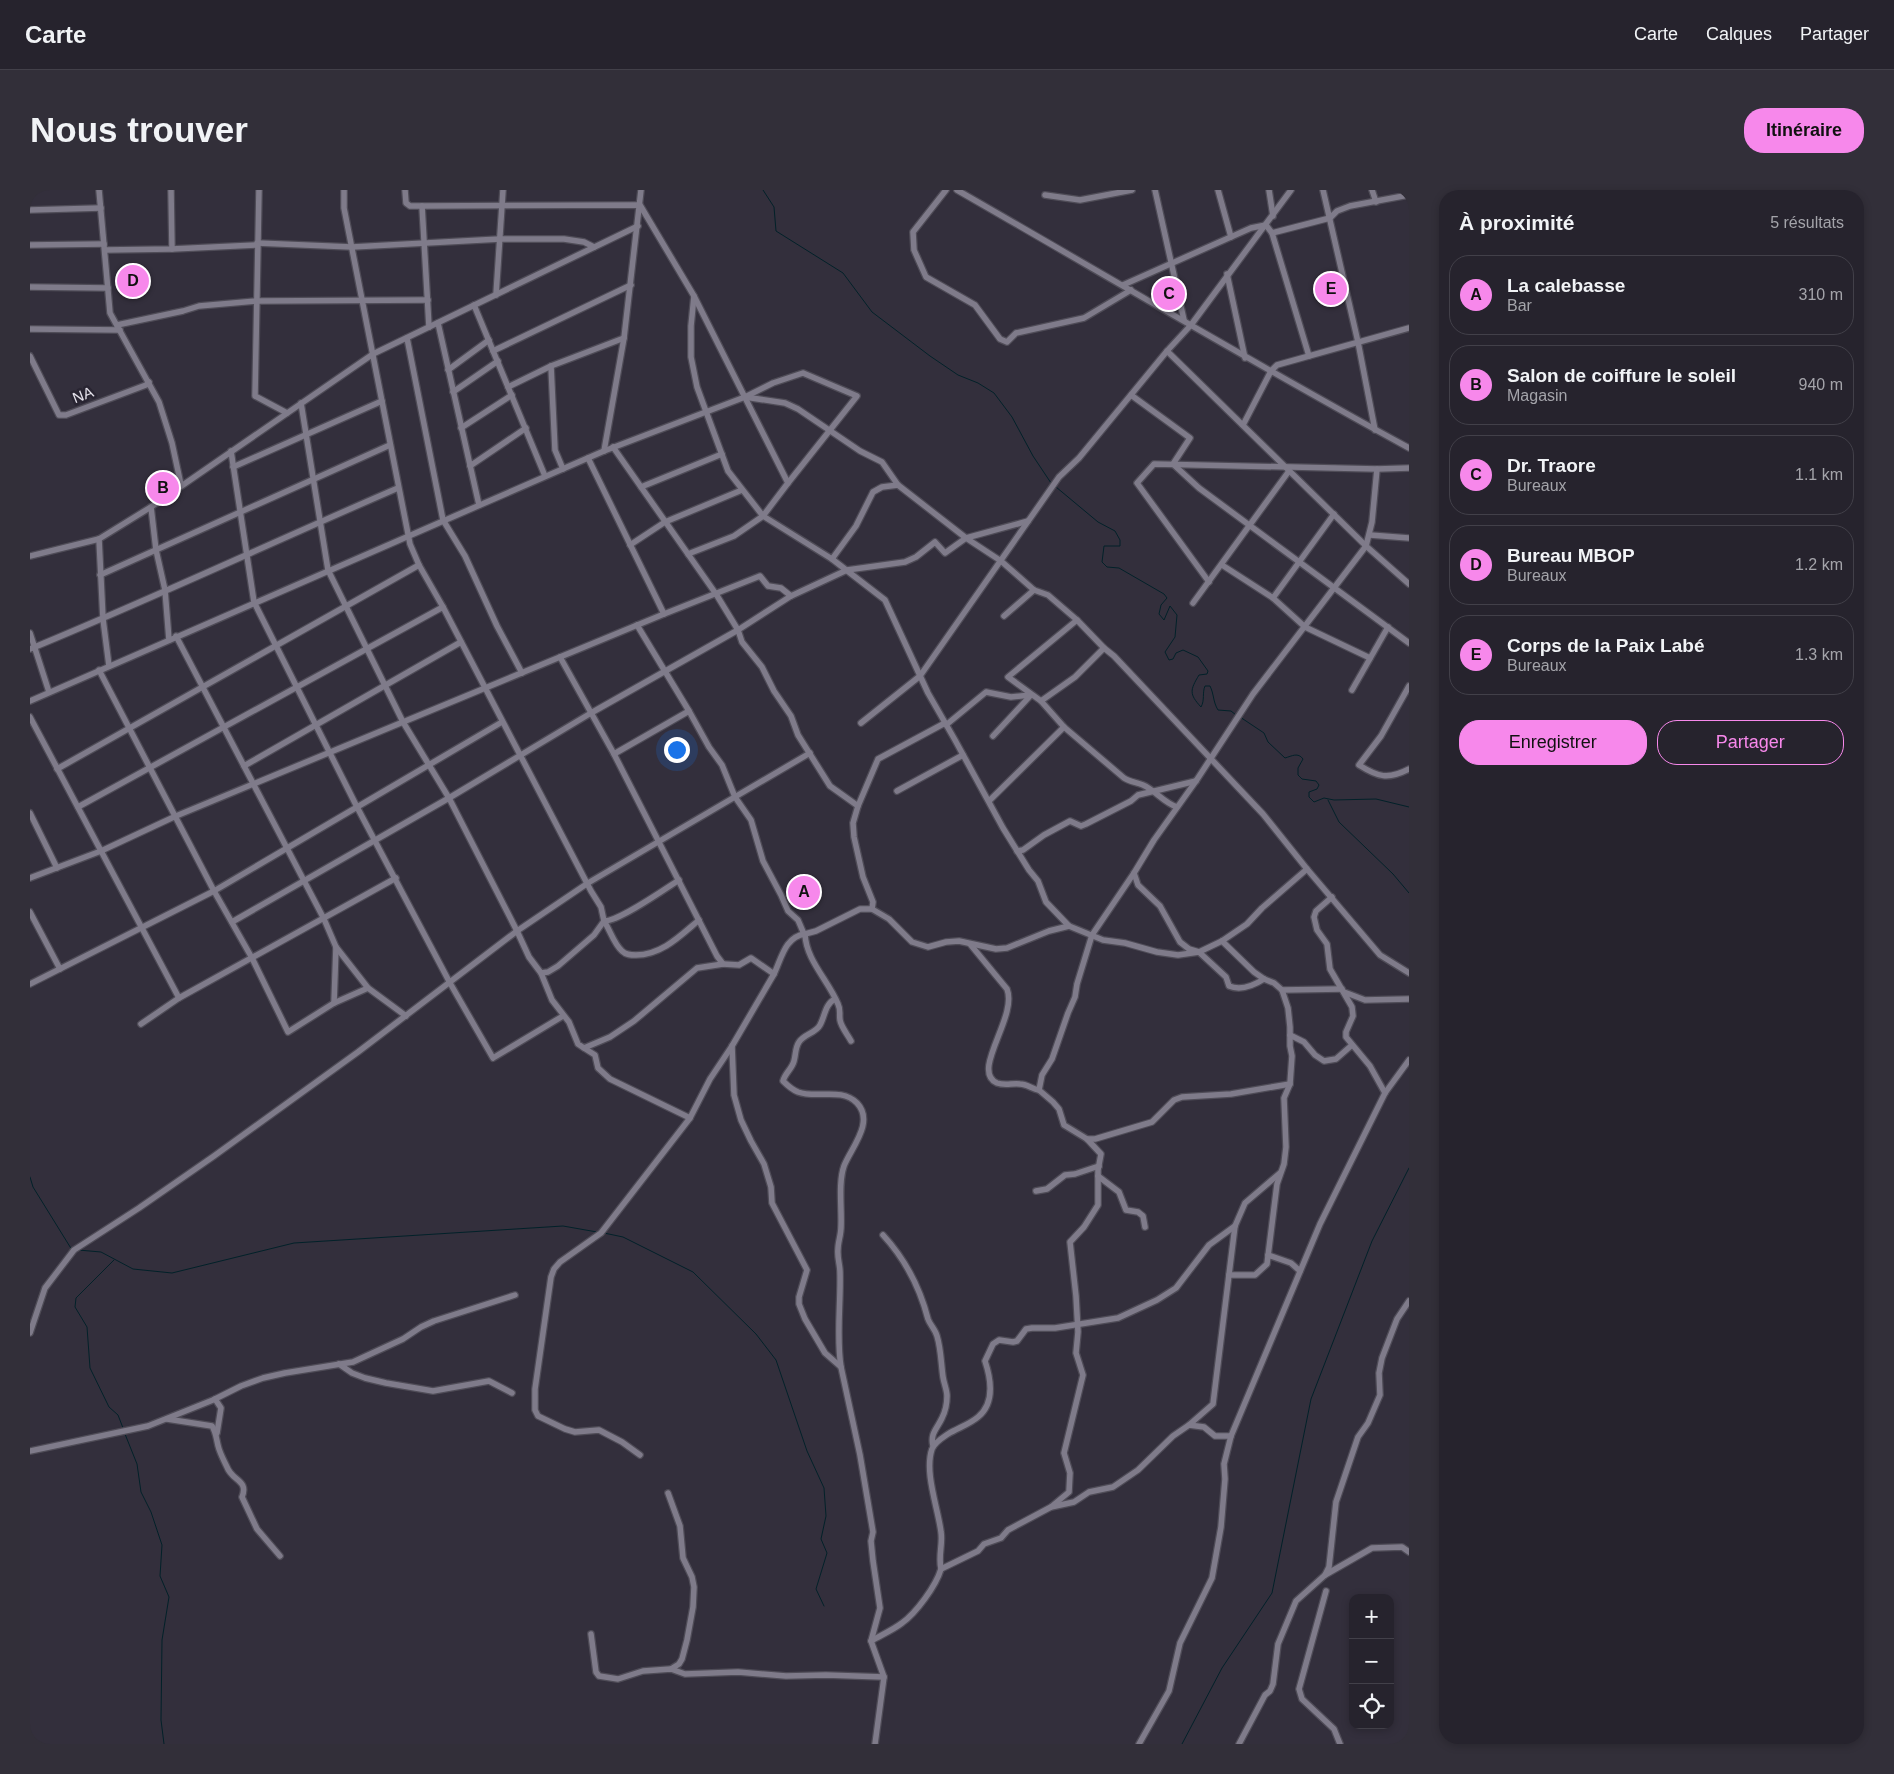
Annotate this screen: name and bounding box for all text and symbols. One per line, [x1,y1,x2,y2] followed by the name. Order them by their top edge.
[25,21,86,48] text: Carte
[1634,24,1678,44] text: Carte
[1706,24,1772,44] text: Calques
[1800,24,1869,44] text: Partager
[1744,108,1864,153] button: Itinéraire
[30,110,248,149] text: Nous trouver
[1459,211,1575,234] text: À proximité
[1770,214,1844,231] text: 5 résultats
[117,262,149,300] pin: D
[1315,270,1347,308] pin: E
[1153,275,1185,313] pin: C
[1507,275,1625,296] text: La calebasse
[1470,286,1482,303] text: A
[1799,286,1843,303] text: 310 m
[1507,297,1532,314] text: Bar
[1507,365,1736,386] text: Salon de coiffure le soleil
[1470,376,1482,393] text: B
[1799,376,1843,393] text: 940 m
[70,383,96,406] street label: NA
[1507,387,1567,404] text: Magasin
[1507,455,1596,476] text: Dr. Traore
[1470,466,1482,483] text: C
[1795,466,1843,483] text: 1.1 km
[147,469,179,507] pin: B
[1507,477,1567,494] text: Bureaux
[1507,545,1635,566] text: Bureau MBOP
[1470,556,1482,573] text: D
[1795,556,1843,573] text: 1.2 km
[1507,567,1567,584] text: Bureaux
[1507,635,1704,656] text: Corps de la Paix Labé
[1471,646,1481,663] text: E
[1795,646,1843,663] text: 1.3 km
[1507,657,1567,674] text: Bureaux
[1459,720,1647,765] button: Enregistrer
[1657,720,1844,765] button: Partager
[664,737,690,763] your location
[788,873,820,911] pin: A
[1349,1594,1394,1729] map controls
[1349,1594,1394,1639] button: +
[1349,1639,1394,1684] button: −
[1349,1684,1394,1729] button: locate

